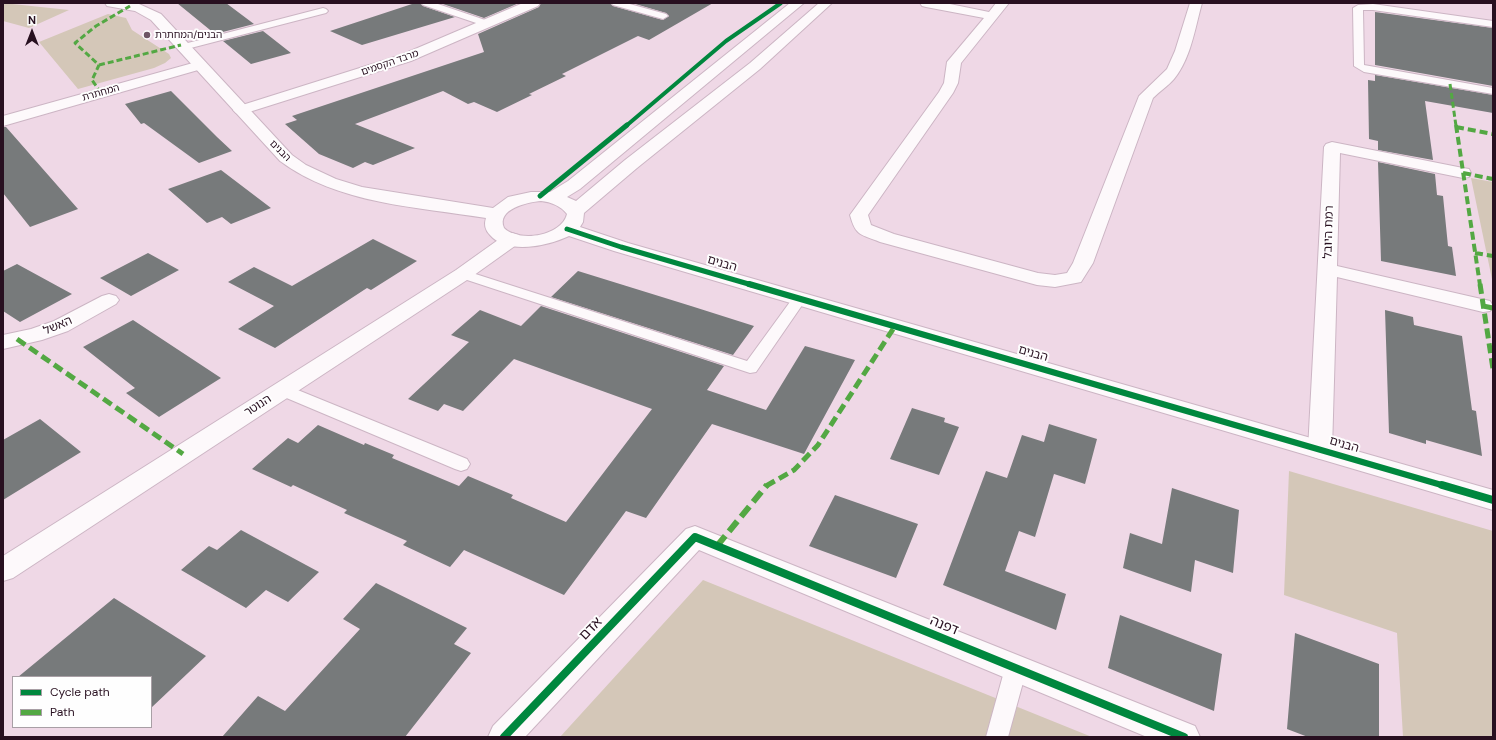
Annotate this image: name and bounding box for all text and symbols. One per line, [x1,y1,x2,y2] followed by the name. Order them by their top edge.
[12,12,52,52] north arrow
[28,13,36,27] text: N
[155,29,222,41] place label: הבנים/המחתרת
[142,30,152,40] marker: הבנים/המחתרת
[360,48,420,78] street label: מרבד הקסמים
[81,82,121,104] street label: המחתרת
[267,138,293,164] street label: הבנים
[1321,205,1337,259] street label: רמת היובל
[706,253,738,275] street label: הבנים
[41,314,75,338] street label: האשל
[1017,343,1049,365] street label: הבנים
[242,392,274,420] street label: הנוטר
[1328,434,1360,456] street label: הבנים
[927,613,961,639] street label: דפנה
[576,614,606,644] street label: אדם
[12,676,152,728] legend
[50,684,110,700] text: Cycle path
[50,704,75,720] text: Path

